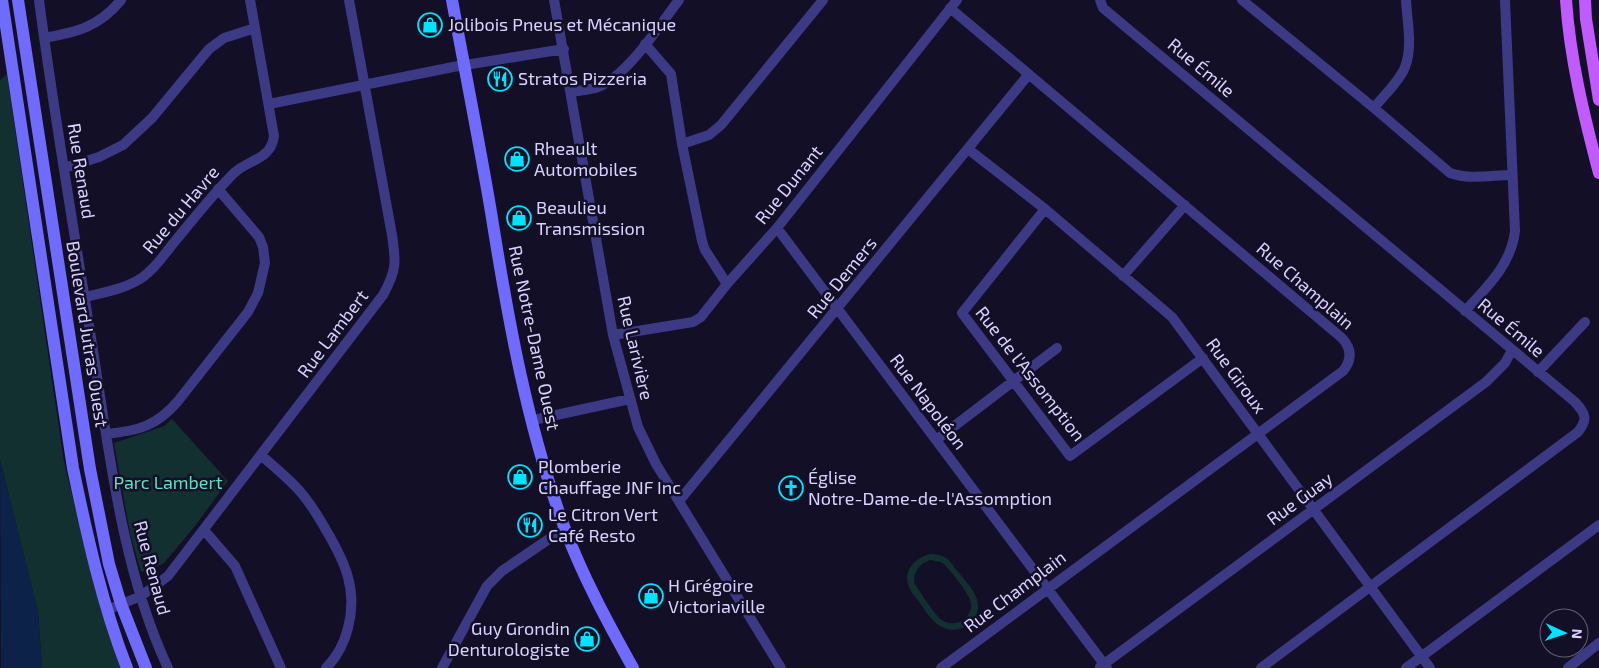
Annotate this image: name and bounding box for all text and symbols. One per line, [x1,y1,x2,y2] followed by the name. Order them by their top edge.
[417,12,443,38] shop icon: Jolibois Pneus et Mécanique
[448,13,676,35] place label: Jolibois Pneus et Mécanique
[1164,33,1240,101] street label: Rue Émile
[487,66,513,92] restaurant icon: Stratos Pizzeria
[518,67,647,89] place label: Stratos Pizzeria
[64,121,100,220] street label: Rue Renaud
[534,137,637,180] place label: Rheault Automobiles
[750,140,827,228] street label: Rue Dunant
[504,146,530,172] shop icon: Rheault Automobiles
[137,161,223,258] street label: Rue du Havre
[536,196,645,239] place label: Beaulieu Transmission
[506,205,532,231] shop icon: Beaulieu Transmission
[802,232,881,323] street label: Rue Demers
[1252,237,1359,334] street label: Rue Champlain
[62,239,114,429] street label: Boulevard Jutras Ouest
[505,243,565,433] street label: Rue Notre-Dame Ouest
[292,285,372,382] street label: Rue Lambert
[1474,293,1550,361] street label: Rue Émile
[613,294,659,402] street label: Rue Larivière
[971,302,1090,445] street label: Rue de l'Assomption
[1202,333,1272,418] street label: Rue Giroux
[886,349,972,454] street label: Rue Napoléon
[538,455,681,498] place label: Plomberie Chauffage JNF Inc
[507,464,533,490] shop icon: Plomberie Chauffage JNF Inc
[808,466,1052,509] place label: Église Notre-Dame-de-l'Assomption
[1262,467,1337,529] street label: Rue Guay
[113,471,223,493] park label: Parc Lambert
[778,475,804,501] church icon: Église Notre-Dame-de-l'Assomption
[548,503,658,546] place label: Le Citron Vert Café Resto
[517,512,543,538] restaurant icon: Le Citron Vert Café Resto
[130,518,176,617] street label: Rue Renaud
[959,546,1070,637] street label: Rue Champlain
[668,574,765,617] place label: H Grégoire Victoriaville
[638,583,664,609] shop icon: H Grégoire Victoriaville
[1539,608,1589,658] north arrow
[448,617,570,660] place label: Guy Grondin Denturologiste
[574,626,600,652] shop icon: Guy Grondin Denturologiste
[1569,628,1586,639] text: N

